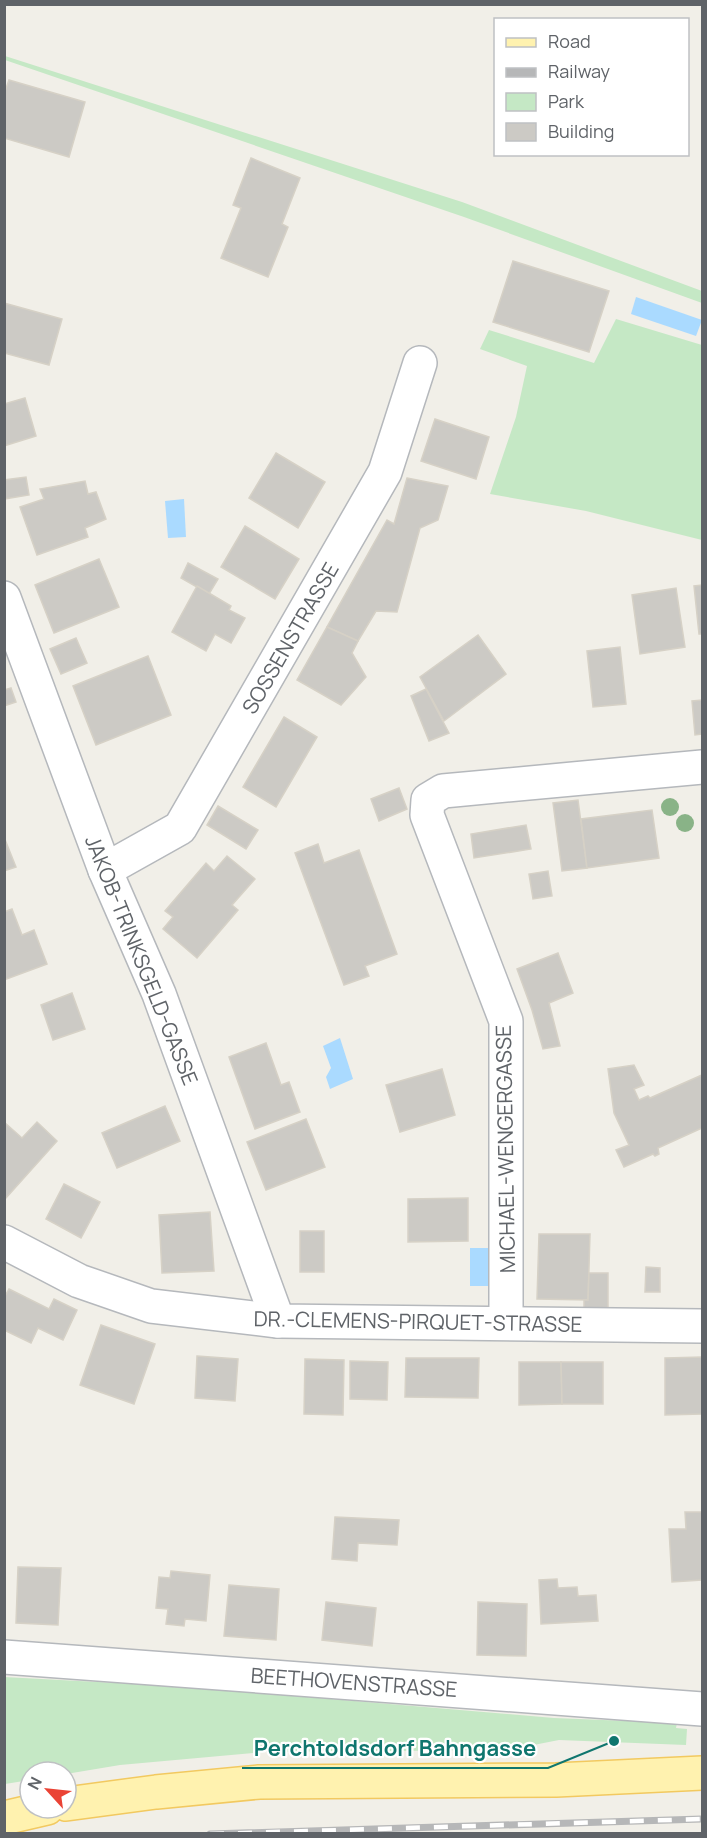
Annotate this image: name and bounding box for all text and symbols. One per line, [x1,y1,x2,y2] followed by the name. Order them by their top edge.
[494,18,689,156] legend
[548,29,591,53] text: Road
[548,59,610,83] text: Railway
[548,89,585,113] text: Park
[548,119,614,143] text: Building
[235,557,345,719] street label: SOSSENSTRASSE
[79,831,205,1089] street label: JAKOB-TRINKSGELD-GASSE
[489,1025,521,1273] street label: MICHAEL-WENGERGASSE
[253,1304,583,1338] street label: DR.-CLEMENS-PIRQUET-STRASSE
[250,1661,458,1703] street label: BEETHOVENSTRASSE
[242,1728,548,1768] callout: Perchtoldsdorf Bahngasse
[254,1733,536,1763] text: Perchtoldsdorf Bahngasse
[18,1760,78,1820] north arrow
[22,1773,47,1793] text: N

